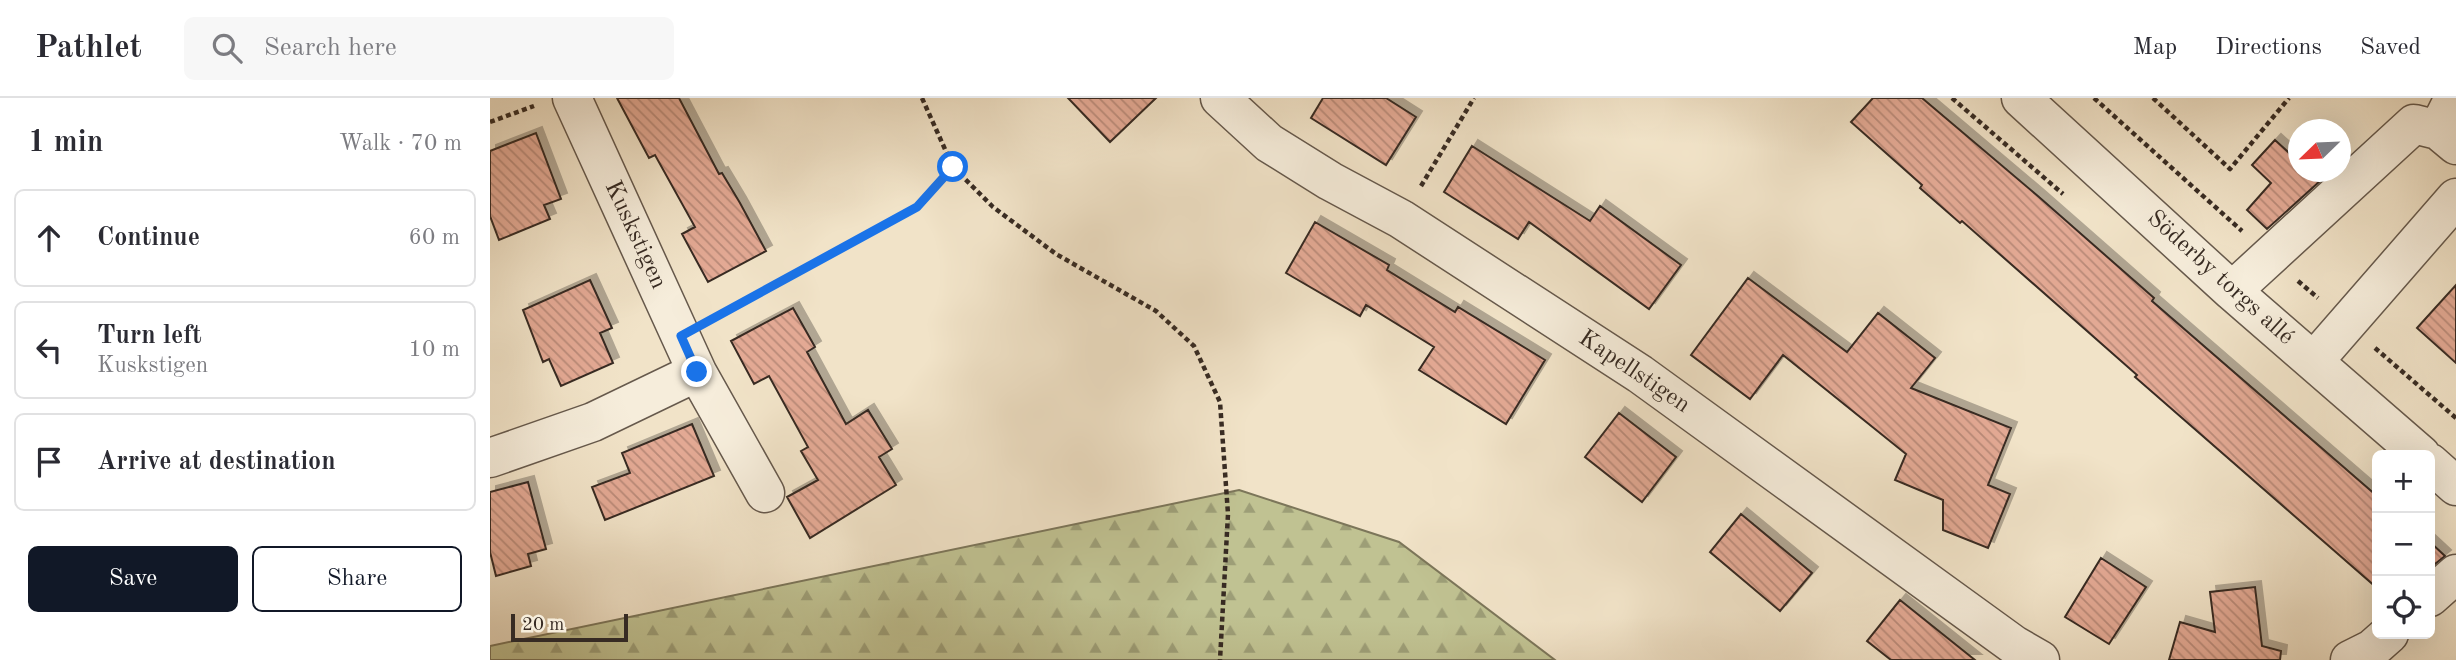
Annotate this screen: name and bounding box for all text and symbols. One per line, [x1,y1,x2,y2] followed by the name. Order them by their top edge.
[184,17,674,80] search box
[208,29,246,67] icon: search
[35,32,142,65] text: Pathlet
[264,35,397,61] text: Search here
[2133,36,2177,60] text: Map
[2215,36,2322,60] text: Directions
[2360,36,2421,60] text: Saved
[2288,119,2351,182] north arrow
[28,128,103,158] text: 1 min
[339,132,462,155] text: Walk · 70 m
[937,151,968,182] route start
[600,177,670,293] street label: Kuskstigen
[2142,206,2298,350] street label: Söderby torgs allé
[30,219,68,257] icon: ahead
[97,225,200,251] text: Continue
[409,226,460,249] text: 60 m
[97,323,202,349] text: Turn left
[1574,326,1694,418] street label: Kapellstigen
[30,331,68,369] icon: left
[409,338,460,361] text: 10 m
[97,354,208,377] text: Kuskstigen
[681,356,712,387] route end
[30,443,68,481] icon: arrive
[97,449,336,475] text: Arrive at destination
[2372,450,2435,639] map controls
[2372,450,2435,513] button: +
[2372,513,2435,576] button: −
[28,546,238,612] button: Save
[252,546,462,612] button: Share
[2372,576,2435,639] button: locate
[511,611,628,643] scale bar
[522,616,564,635] text: 20 m

